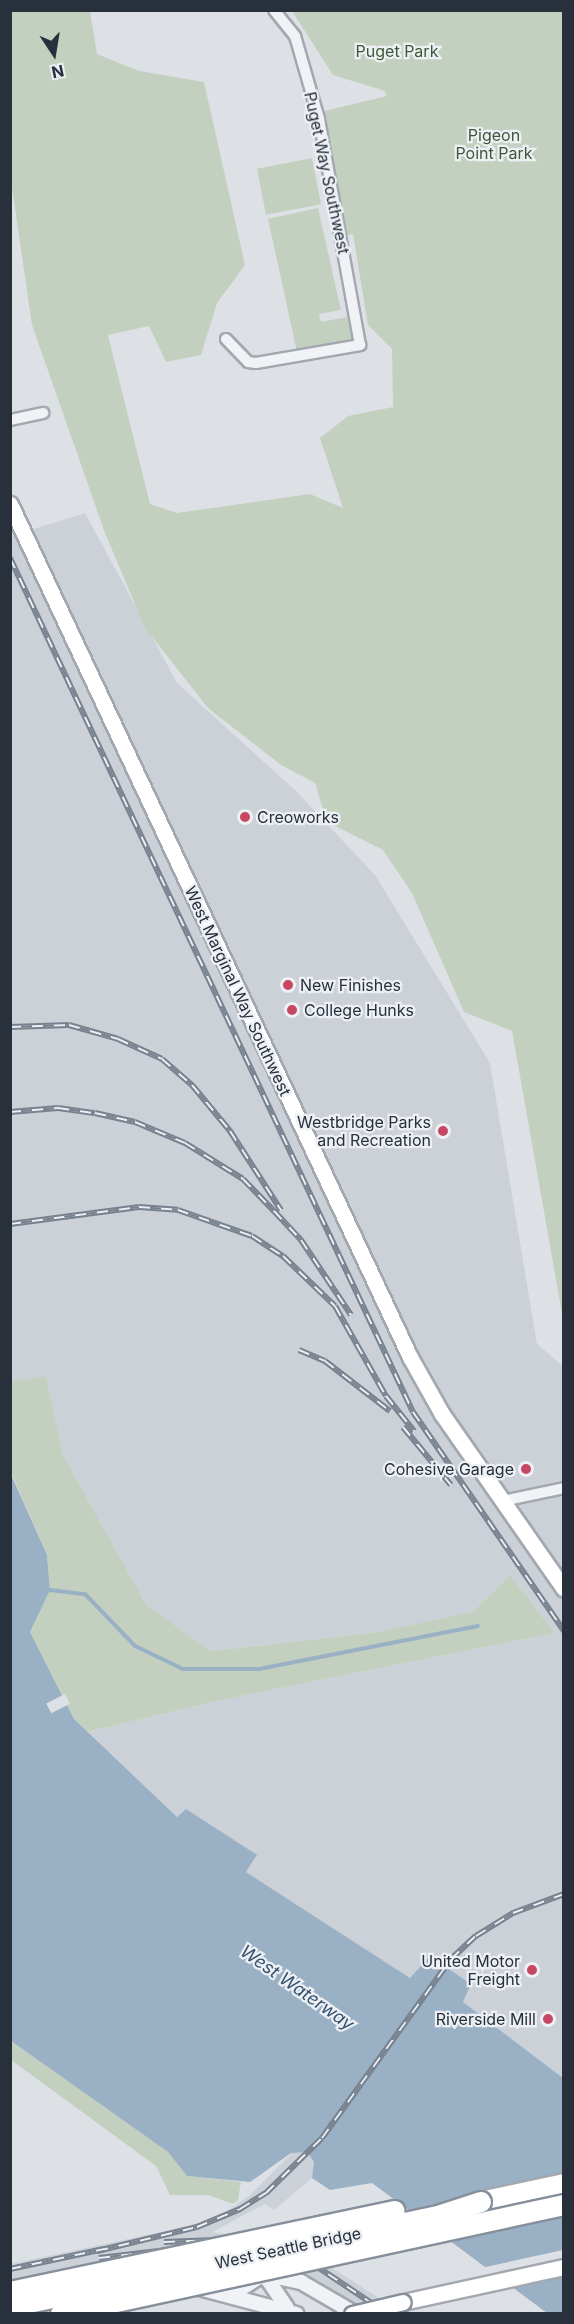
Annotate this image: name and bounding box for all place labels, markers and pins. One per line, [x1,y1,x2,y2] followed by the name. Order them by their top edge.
[257,807,339,827] place label: Creoworks
[238,810,252,824] marker: Creoworks
[300,975,401,995] place label: New Finishes
[281,978,295,992] marker: New Finishes
[304,1000,414,1020] place label: College Hunks
[285,1003,299,1017] marker: College Hunks
[297,1112,431,1150] place label: Westbridge Parks and Recreation
[436,1124,450,1138] marker: Westbridge Parks and Recreation
[384,1459,514,1479] place label: Cohesive Garage
[519,1462,533,1476] marker: Cohesive Garage
[421,1951,520,1989] place label: United Motor Freight
[525,1963,539,1977] marker: United Motor Freight
[436,2009,536,2029] place label: Riverside Mill
[541,2012,555,2026] marker: Riverside Mill

